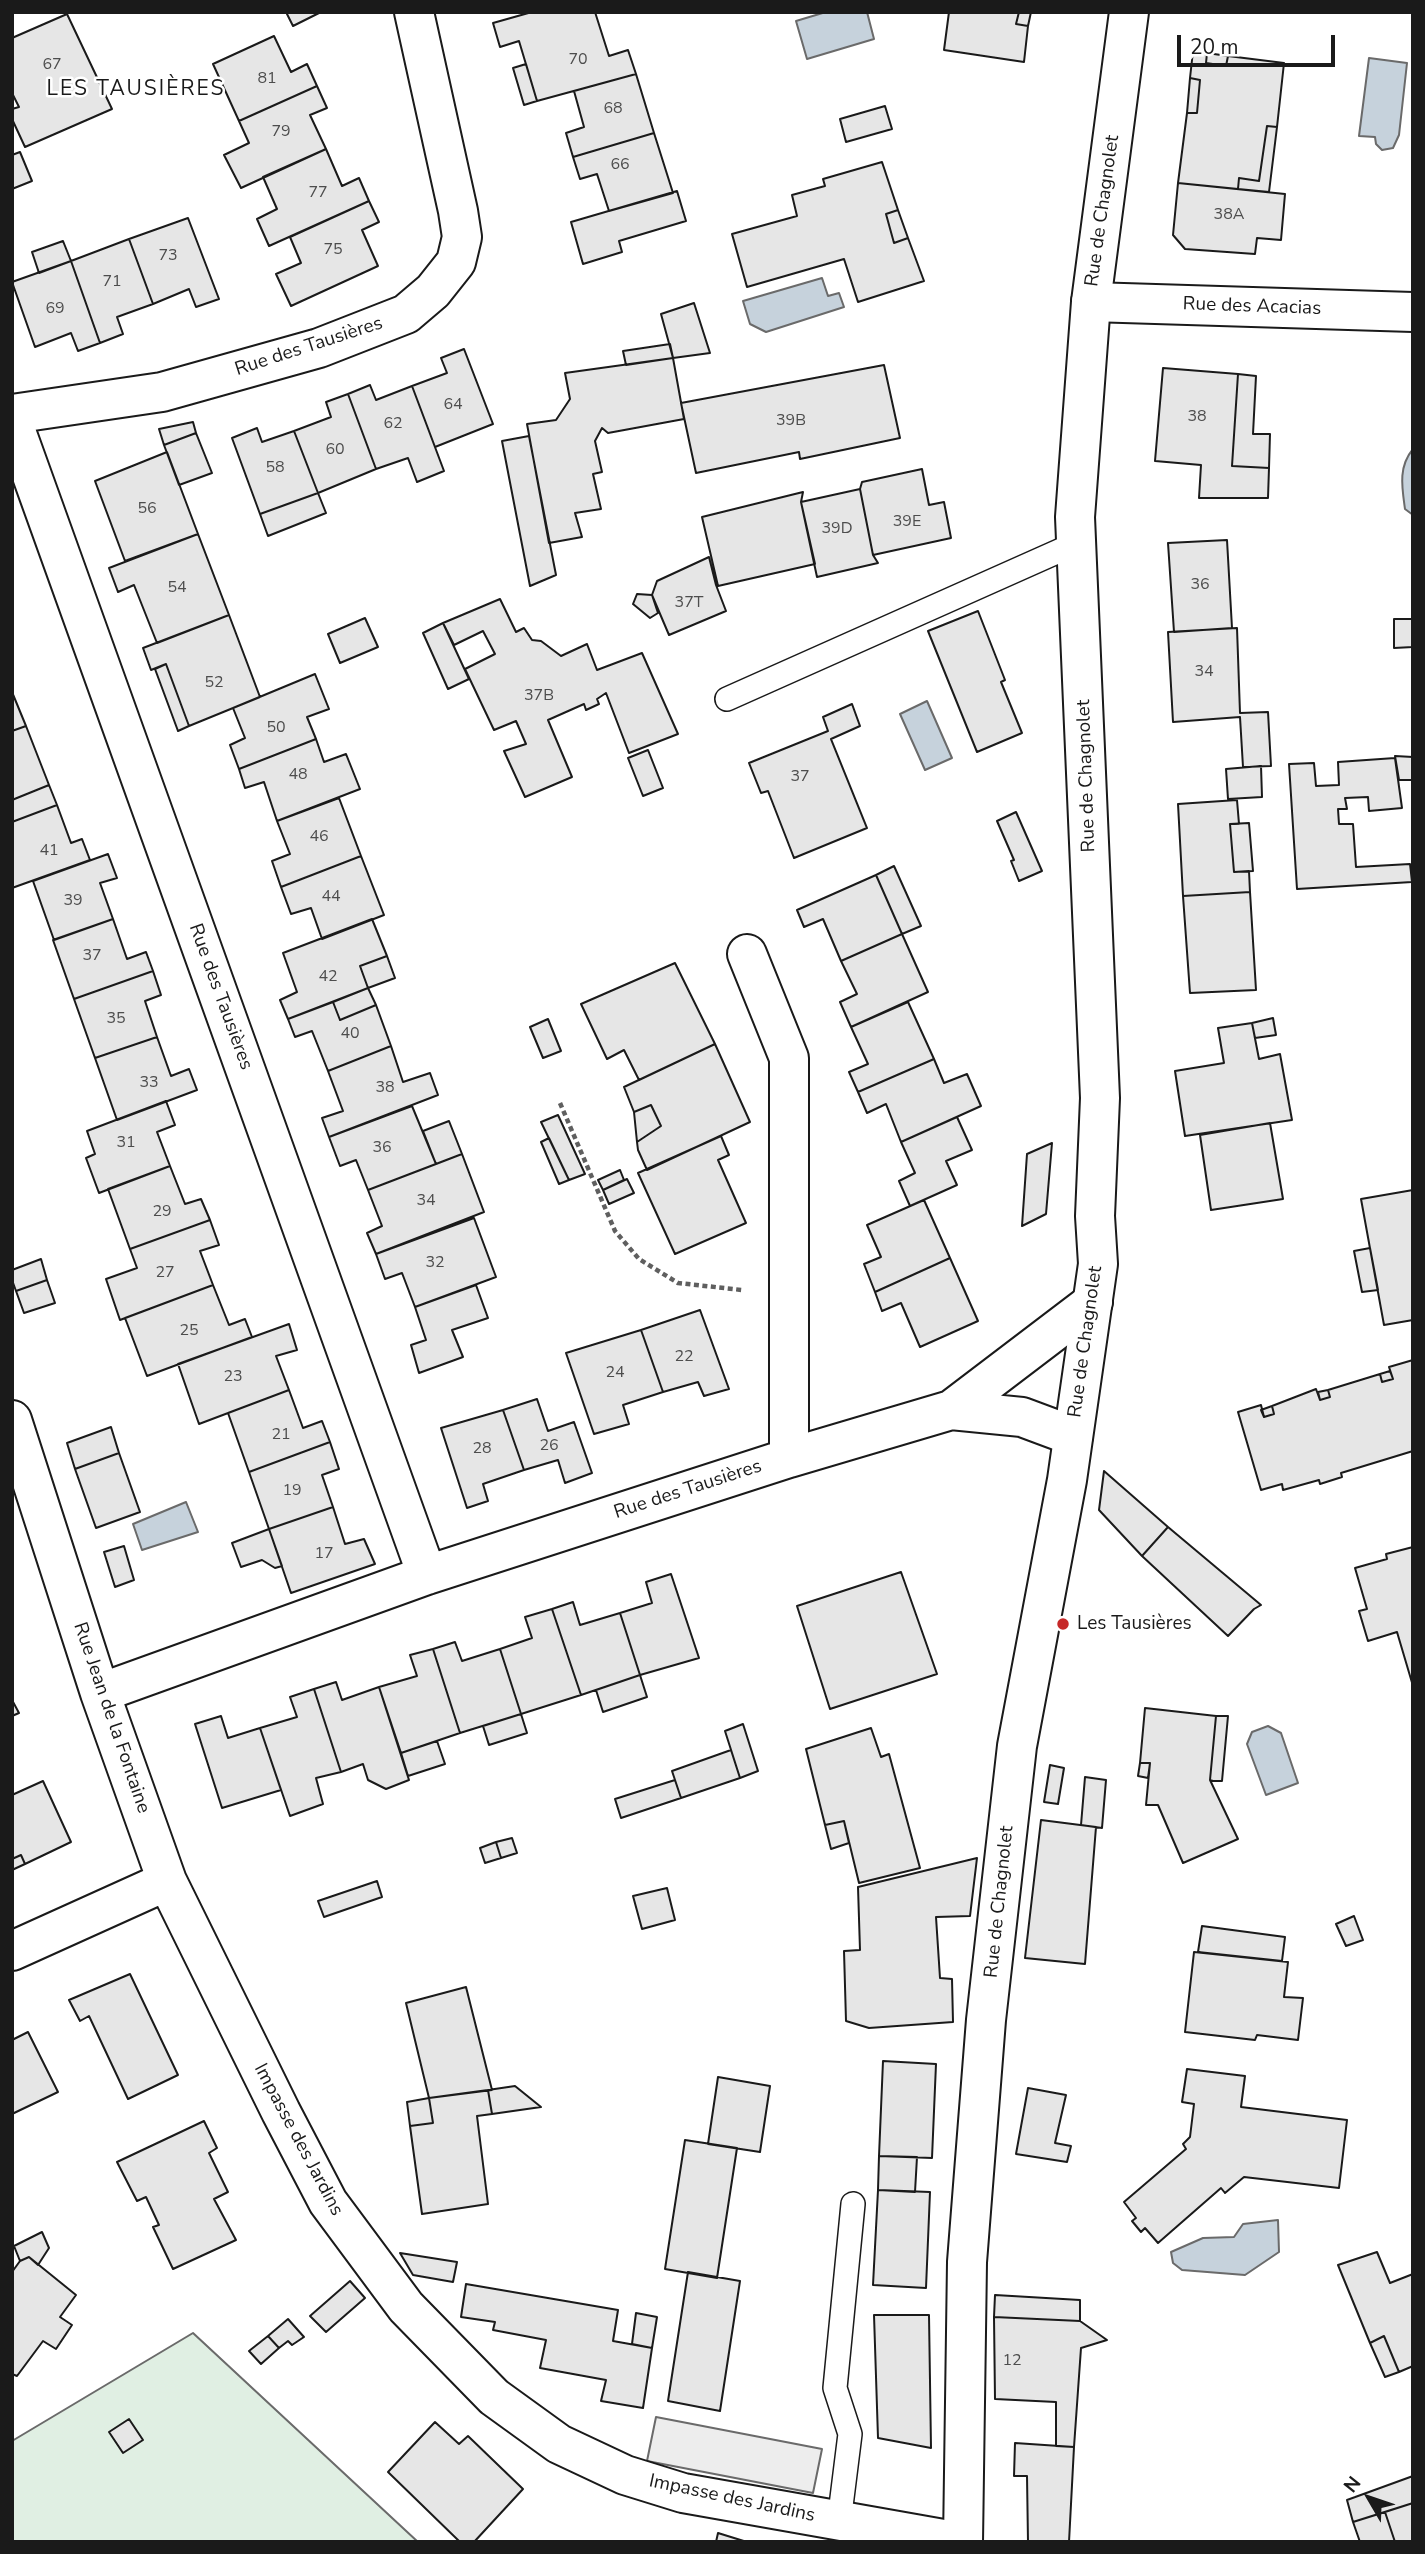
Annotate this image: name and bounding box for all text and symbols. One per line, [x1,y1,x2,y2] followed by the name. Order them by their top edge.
[1180,21,1338,65] scale bar
[1190,33,1239,61] text: 20 m
[568,50,588,70] house number: 70
[42,55,62,75] house number: 67
[257,69,277,89] house number: 81
[48,77,224,103] district label: LES TAUSIÈRES
[603,99,623,119] house number: 68
[271,122,291,142] house number: 79
[1081,134,1125,288] street label: Rue de Chagnolet
[610,155,630,175] house number: 66
[308,183,328,203] house number: 77
[1214,205,1244,225] house number: 38A
[323,240,343,260] house number: 75
[158,246,178,266] house number: 73
[102,272,122,292] house number: 71
[1182,293,1322,321] street label: Rue des Acacias
[45,299,65,319] house number: 69
[232,312,386,382] street label: Rue des Tausières
[443,395,463,415] house number: 64
[1187,407,1207,427] house number: 38
[776,411,806,431] house number: 39B
[383,414,403,434] house number: 62
[325,440,345,460] house number: 60
[265,458,285,478] house number: 58
[137,499,157,519] house number: 56
[893,512,921,532] house number: 39E
[821,519,853,539] house number: 39D
[1190,575,1210,595] house number: 36
[167,578,187,598] house number: 54
[675,593,703,613] house number: 37T
[1194,662,1214,682] house number: 34
[204,673,224,693] house number: 52
[524,686,554,706] house number: 37B
[1073,699,1101,853] street label: Rue de Chagnolet
[266,718,286,738] house number: 50
[288,765,308,785] house number: 48
[790,767,810,787] house number: 37
[309,827,329,847] house number: 46
[39,841,59,861] house number: 41
[321,887,341,907] house number: 44
[63,891,83,911] house number: 39
[183,921,257,1073] street label: Rue des Tausières
[82,946,102,966] house number: 37
[318,967,338,987] house number: 42
[106,1009,126,1029] house number: 35
[340,1024,360,1044] house number: 40
[139,1073,159,1093] house number: 33
[375,1078,395,1098] house number: 38
[116,1133,136,1153] house number: 31
[372,1138,392,1158] house number: 36
[416,1191,436,1211] house number: 34
[152,1202,172,1222] house number: 29
[425,1253,445,1273] house number: 32
[155,1263,175,1283] house number: 27
[1064,1265,1108,1419] street label: Rue de Chagnolet
[179,1321,199,1341] house number: 25
[674,1347,694,1367] house number: 22
[605,1363,625,1383] house number: 24
[223,1367,243,1387] house number: 23
[271,1425,291,1445] house number: 21
[539,1436,559,1456] house number: 26
[472,1439,492,1459] house number: 28
[611,1455,765,1525] street label: Rue des Tausières
[282,1481,302,1501] house number: 19
[314,1544,334,1564] house number: 17
[1077,1613,1192,1635] place label: Les Tausières
[1055,1616,1071,1632] marker: Les Tausières
[68,1620,154,1816] street label: Rue Jean de la Fontaine
[981,1825,1019,1979] street label: Rue de Chagnolet
[248,2060,348,2220] street label: Impasse des Jardins
[1002,2351,1022,2371] house number: 12
[1334,2463,1404,2533] north arrow
[647,2470,817,2528] street label: Impasse des Jardins
[1338,2471,1367,2498] text: N

